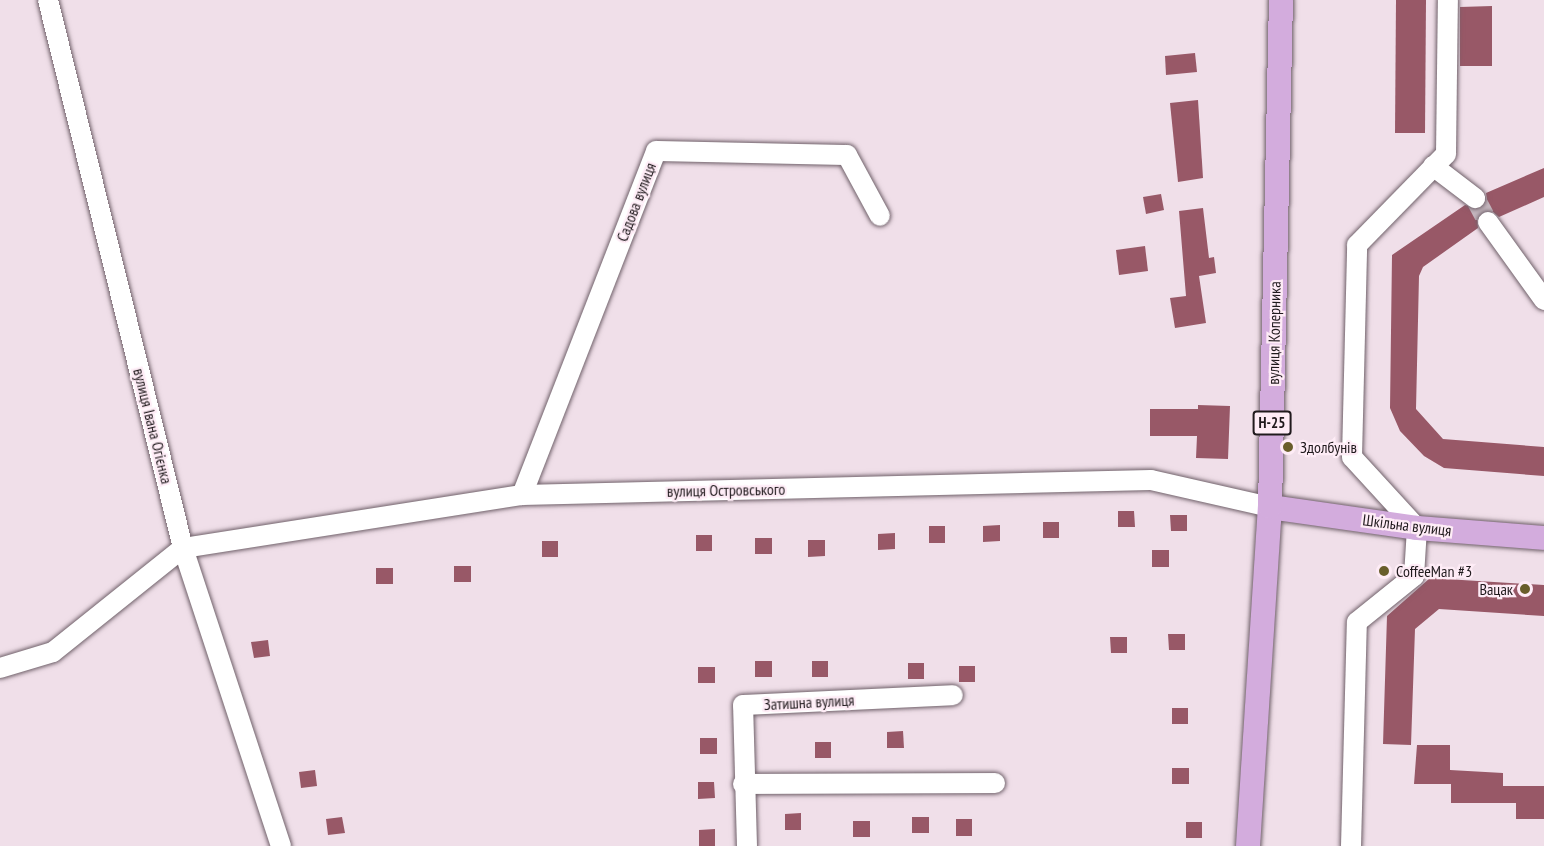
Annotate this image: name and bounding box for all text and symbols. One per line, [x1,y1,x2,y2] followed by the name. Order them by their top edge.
[612,160,660,244] street label: Садова вулиця
[1263,281,1285,385] street label: вулиця Коперника
[129,366,177,486] street label: вулиця Івана Огієнка
[1252,411,1292,435] road number: Н-25
[1300,437,1357,457] place label: Здолбунів
[1281,440,1295,454] marker: Здолбунів
[667,479,785,501] street label: вулиця Островського
[1362,510,1452,540] street label: Шкільна вулиця
[1396,561,1472,581] place label: CoffeeMan #3
[1377,564,1391,578] marker: CoffeeMan #3
[1479,579,1513,599] place label: Вацак
[1518,582,1532,596] marker: Вацак
[763,690,855,714] street label: Затишна вулиця

